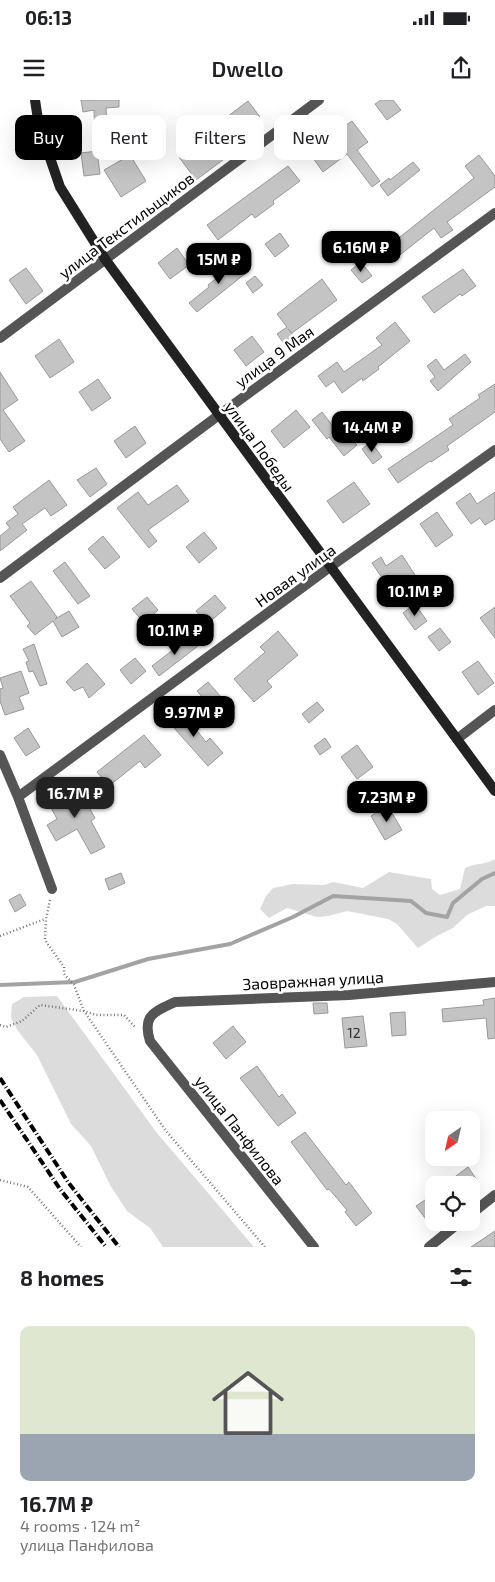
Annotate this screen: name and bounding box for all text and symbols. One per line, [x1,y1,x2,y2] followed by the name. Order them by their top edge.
[25,6,72,29] text: 06:13
[20,54,48,82] icon: menu
[447,54,475,82] icon: share
[212,55,283,81] text: Dwello
[15,115,82,160] chip: Buy
[92,115,166,160] chip: Rent
[176,115,264,160] chip: Filters
[274,115,347,160] chip: New
[55,168,198,283] street label: улица Текстильщиков
[315,230,407,273] pin: 6.16M ₽
[333,237,389,256] text: 6.16M ₽
[184,242,254,285] pin: 15M ₽
[197,249,241,268] text: 15M ₽
[231,321,318,392] street label: улица 9 Мая
[220,397,299,495] street label: улица Победы
[326,410,418,453] pin: 14.4M ₽
[343,417,401,436] text: 14.4M ₽
[251,540,339,611] street label: Новая улица
[369,574,461,617] pin: 10.1M ₽
[388,581,442,600] text: 10.1M ₽
[129,614,221,656] pin: 10.1M ₽
[148,620,202,639] text: 10.1M ₽
[148,696,240,738] pin: 9.97M ₽
[165,702,223,721] text: 9.97M ₽
[29,776,121,819] pin: 16.7M ₽
[341,780,433,823] pin: 7.23M ₽
[47,783,103,802] text: 16.7M ₽
[358,787,416,806] text: 7.23M ₽
[242,967,384,994] street label: Заовражная улица
[347,1024,361,1041] house number: 12
[191,1071,289,1189] street label: улица Панфилова
[425,1111,480,1166] north arrow
[425,1111,480,1231] map controls
[425,1176,480,1231] button: locate
[447,1263,475,1291] icon: filters
[20,1265,104,1290] text: 8 homes
[203,1358,293,1448] icon: home
[20,1491,93,1516] text: 16.7M ₽
[20,1516,140,1535] text: 4 rooms · 124 m²
[20,1535,154,1554] text: улица Панфилова

